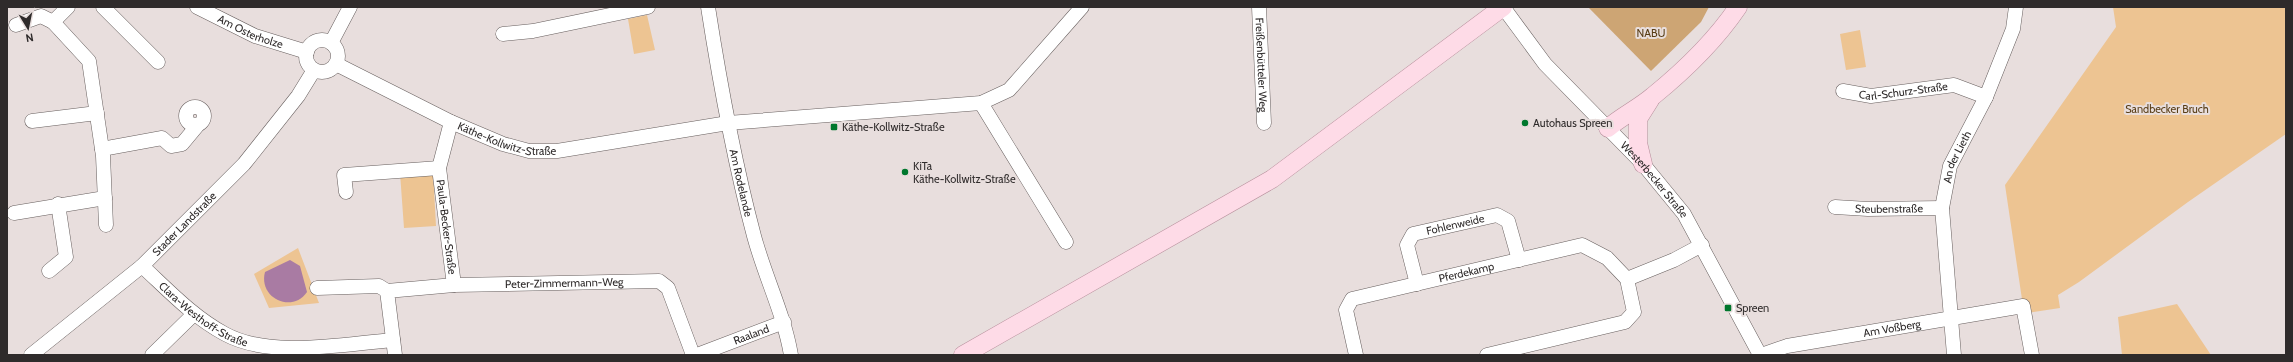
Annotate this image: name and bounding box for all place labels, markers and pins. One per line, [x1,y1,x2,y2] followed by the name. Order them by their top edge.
[1533,116,1612,130] place label: Autohaus Spreen
[1520,118,1530,128] marker: Autohaus Spreen
[842,120,945,134] place label: Käthe-Kollwitz-Straße
[829,122,839,132] marker: Käthe-Kollwitz-Straße
[913,159,1016,186] place label: KiTa Käthe-Kollwitz-Straße
[900,167,910,177] marker: KiTa Käthe-Kollwitz-Straße
[1736,301,1769,315] place label: Spreen
[1723,303,1733,313] marker: Spreen

